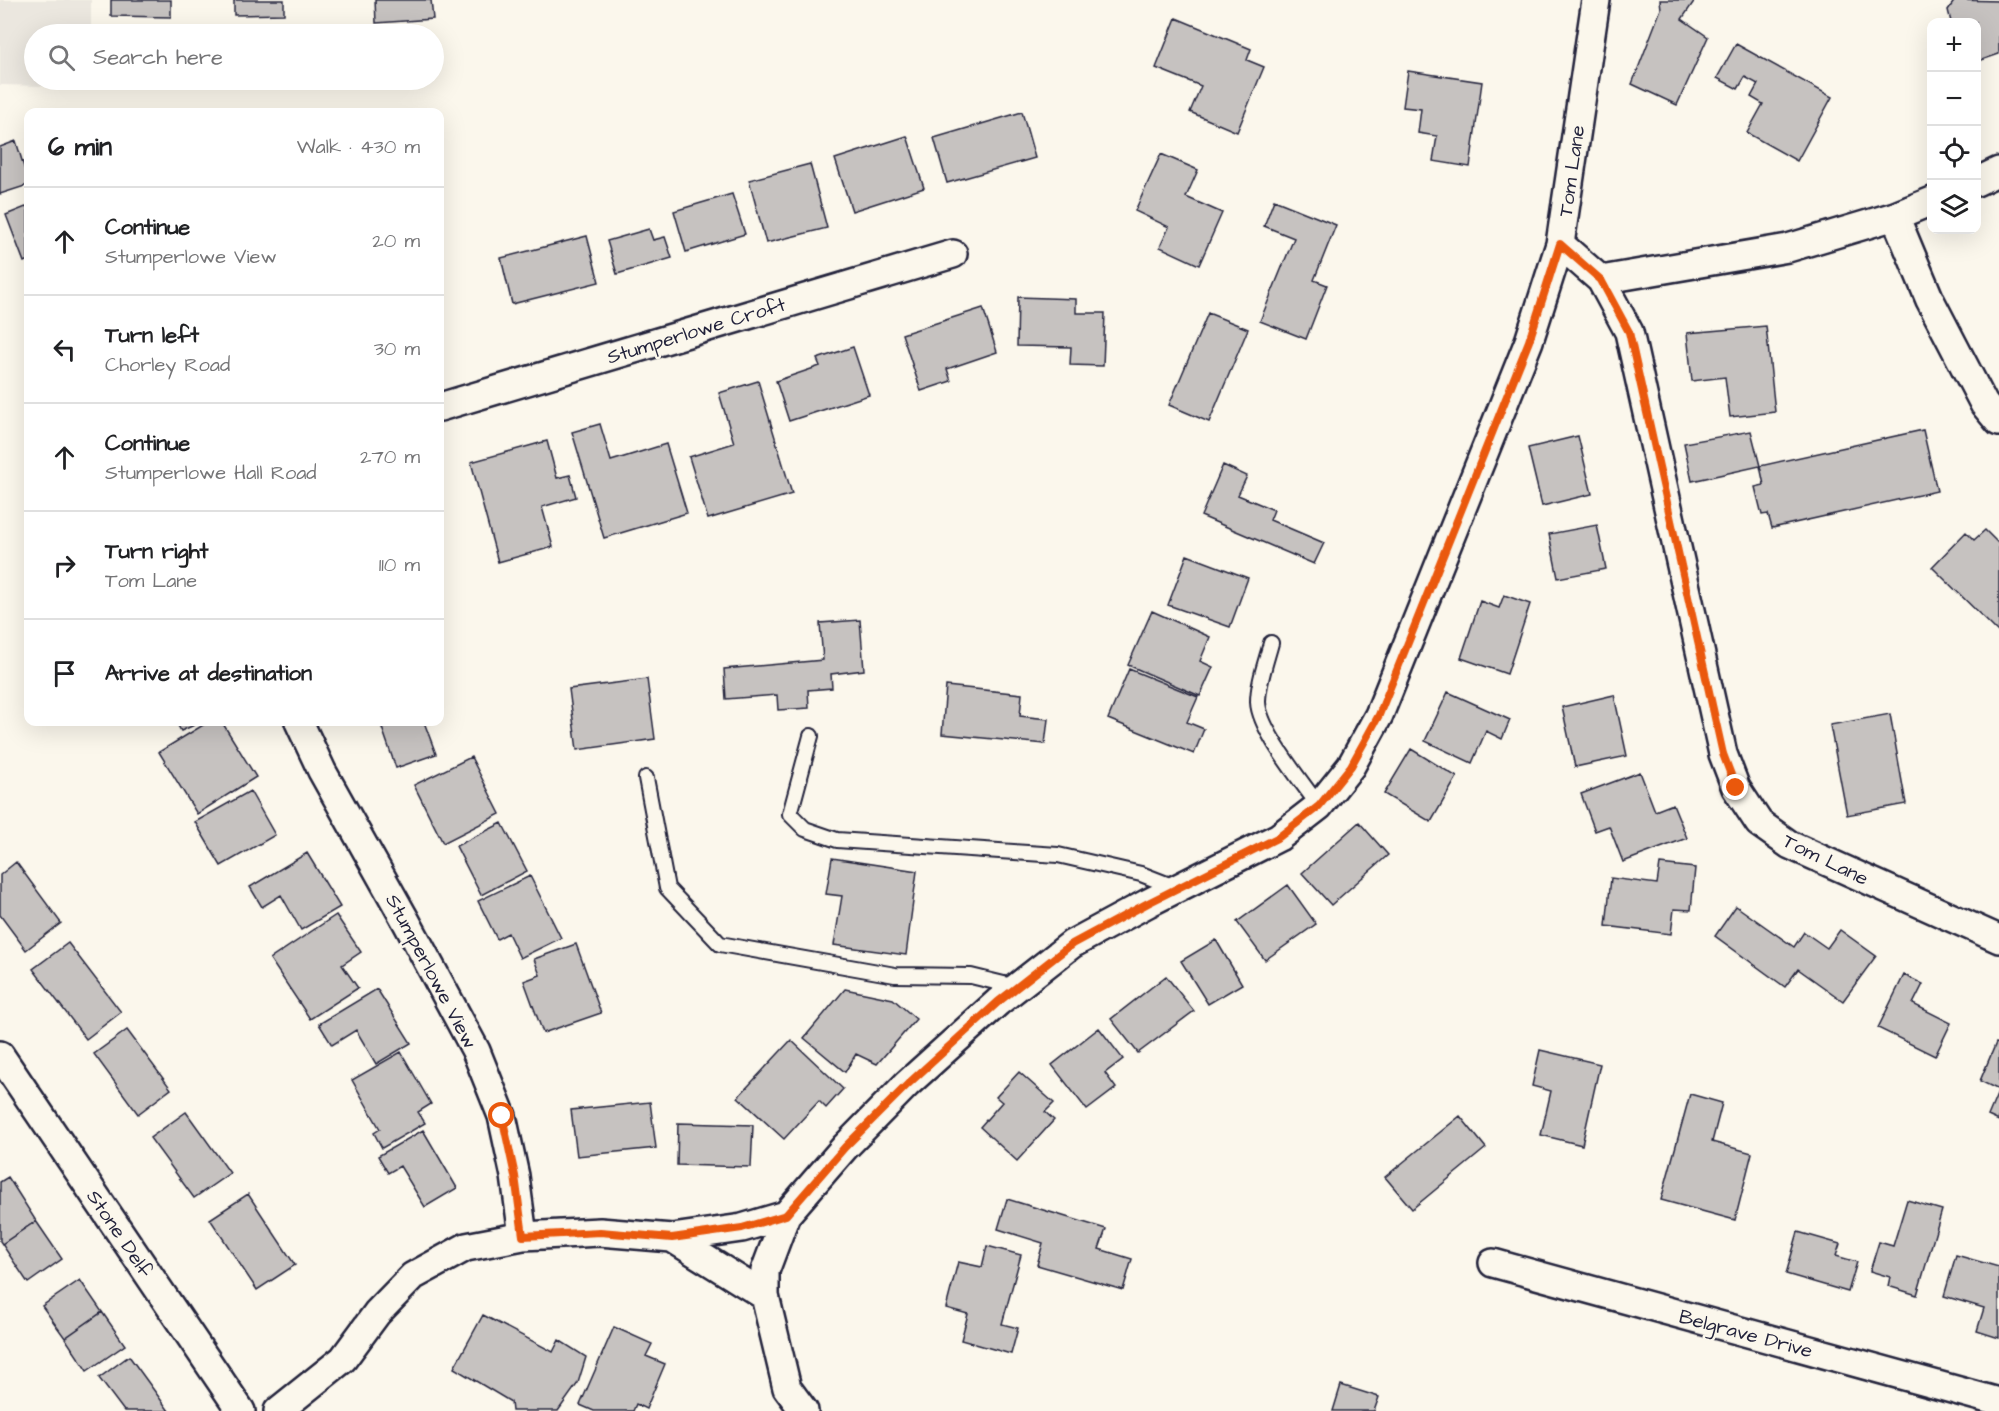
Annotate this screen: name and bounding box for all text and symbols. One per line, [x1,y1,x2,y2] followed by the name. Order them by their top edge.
[1927,18,1981,234] map controls
[1927,18,1981,72] button: +
[24,24,444,90] search box
[45,41,78,74] icon: search
[93,42,223,73] text: Search here
[1927,72,1981,126] button: −
[1552,123,1592,219] street label: Tom Lane
[1927,126,1981,180] button: locate
[48,129,112,165] text: 6 min
[297,133,420,161] text: Walk · 430 m
[1927,180,1981,234] button: layers
[105,212,190,243] text: Continue
[48,225,81,258] icon: ahead
[372,227,420,255] text: 20 m
[105,243,277,271] text: Stumperlowe View
[604,290,789,371] street label: Stumperlowe Croft
[105,320,199,351] text: Turn left
[48,333,81,366] icon: left
[374,335,420,363] text: 30 m
[105,351,230,379] text: Chorley Road
[105,428,190,459] text: Continue
[48,441,81,474] icon: ahead
[360,443,420,471] text: 270 m
[105,459,317,487] text: Stumperlowe Hall Road
[105,536,208,567] text: Turn right
[48,549,81,582] icon: right
[379,551,420,579] text: 110 m
[105,567,197,595] text: Tom Lane
[48,657,81,690] icon: arrive
[105,658,312,689] text: Arrive at destination
[1722,774,1748,800] route end
[1778,827,1873,893] street label: Tom Lane
[378,889,484,1054] street label: Stumperlowe View
[488,1102,514,1128] route start
[80,1184,159,1283] street label: Stone Delf
[1676,1303,1816,1366] street label: Belgrave Drive

